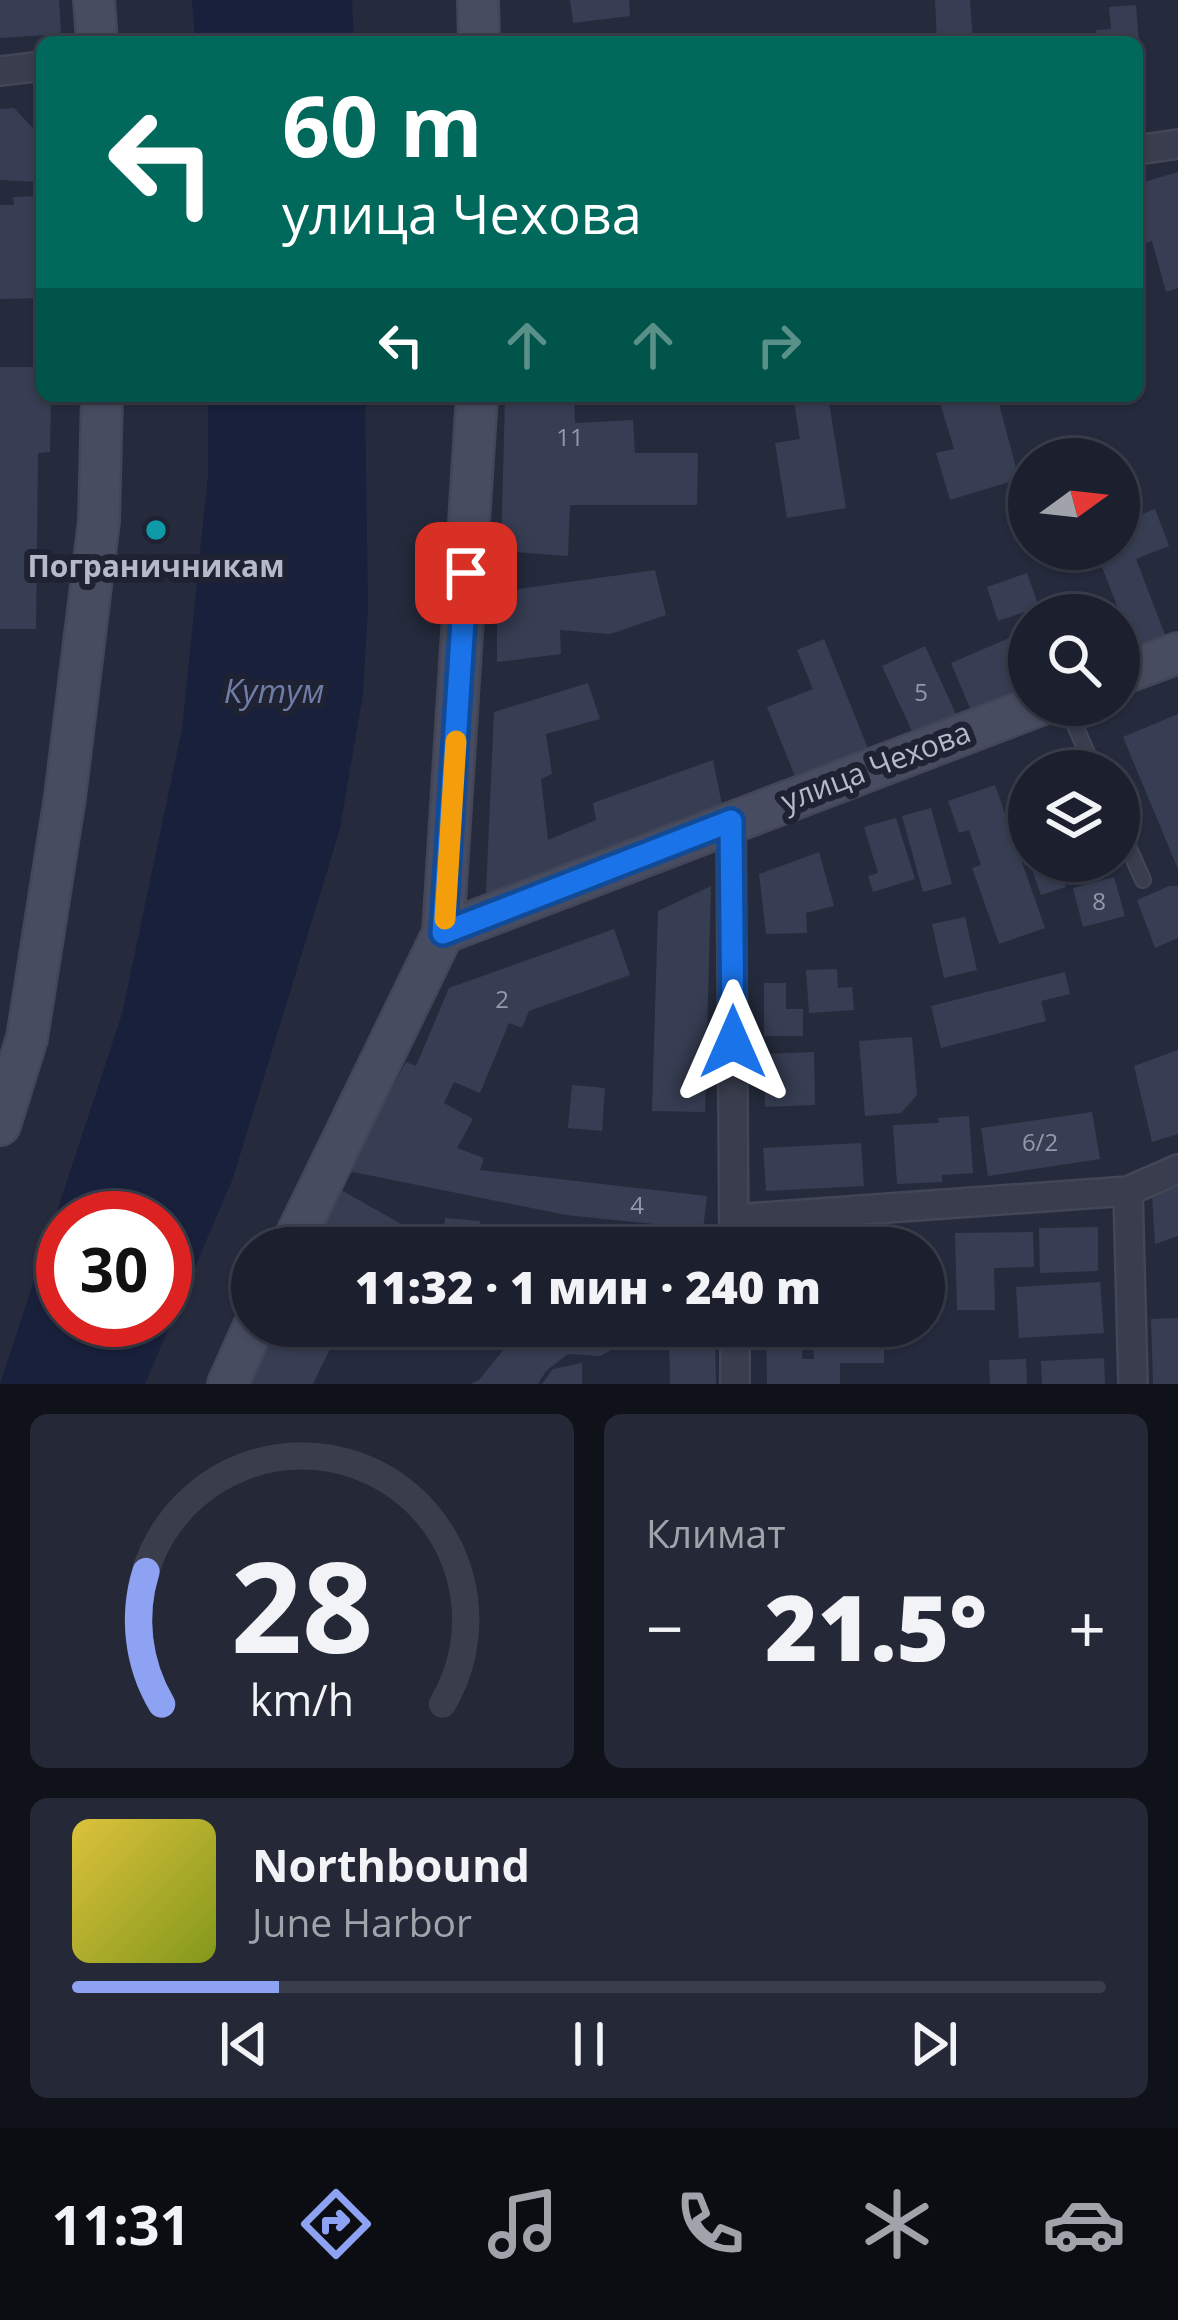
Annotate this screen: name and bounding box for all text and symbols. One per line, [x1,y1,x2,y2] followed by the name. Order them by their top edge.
[282,67,482,182] text: 60 m
[84,84,240,240] icon: left
[282,176,642,250] text: улица Чехова
[368,312,434,378] icon: left
[494,312,560,378] icon: ahead
[620,312,686,378] icon: ahead
[746,312,812,378] icon: right
[556,420,584,453] house number: 11
[1008,438,1140,570] north arrow
[1008,438,1140,882] map controls
[143,517,169,543] marker: Пограничникам
[415,522,517,624] pin
[433,540,499,606] icon: arrive
[27,545,285,586] place label: Пограничникам
[1008,594,1140,726] button: search
[224,668,324,713] water label: Кутум
[914,675,928,708] house number: 5
[775,711,976,821] street label: улица Чехова
[1008,750,1140,882] button: layers
[1092,884,1106,917] house number: 8
[670,979,796,1105] position arrow
[495,982,509,1015] house number: 2
[1022,1125,1058,1158] house number: 6/2
[630,1188,644,1221] house number: 4
[36,1191,192,1347] speed limit sign: 30
[355,1256,821,1317] text: 11:32 · 1 мин · 240 m
[646,1506,786,1559] text: Климат
[231,1520,373,1690] text: 28
[765,1565,987,1687] text: 21.5°
[646,1582,684,1672] text: −
[1068,1582,1106,1672] text: +
[250,1670,354,1729] text: km/h
[252,1834,530,1895] text: Northbound
[252,1895,472,1948] text: June Harbor
[211,2011,277,2077] icon: previous
[556,2011,622,2077] icon: pause
[901,2011,967,2077] icon: next
[294,2182,378,2266] icon: directions
[481,2182,565,2266] icon: music
[668,2182,752,2266] icon: phone
[855,2182,939,2266] icon: climate
[1042,2182,1126,2266] icon: car
[52,2187,190,2261] text: 11:31

